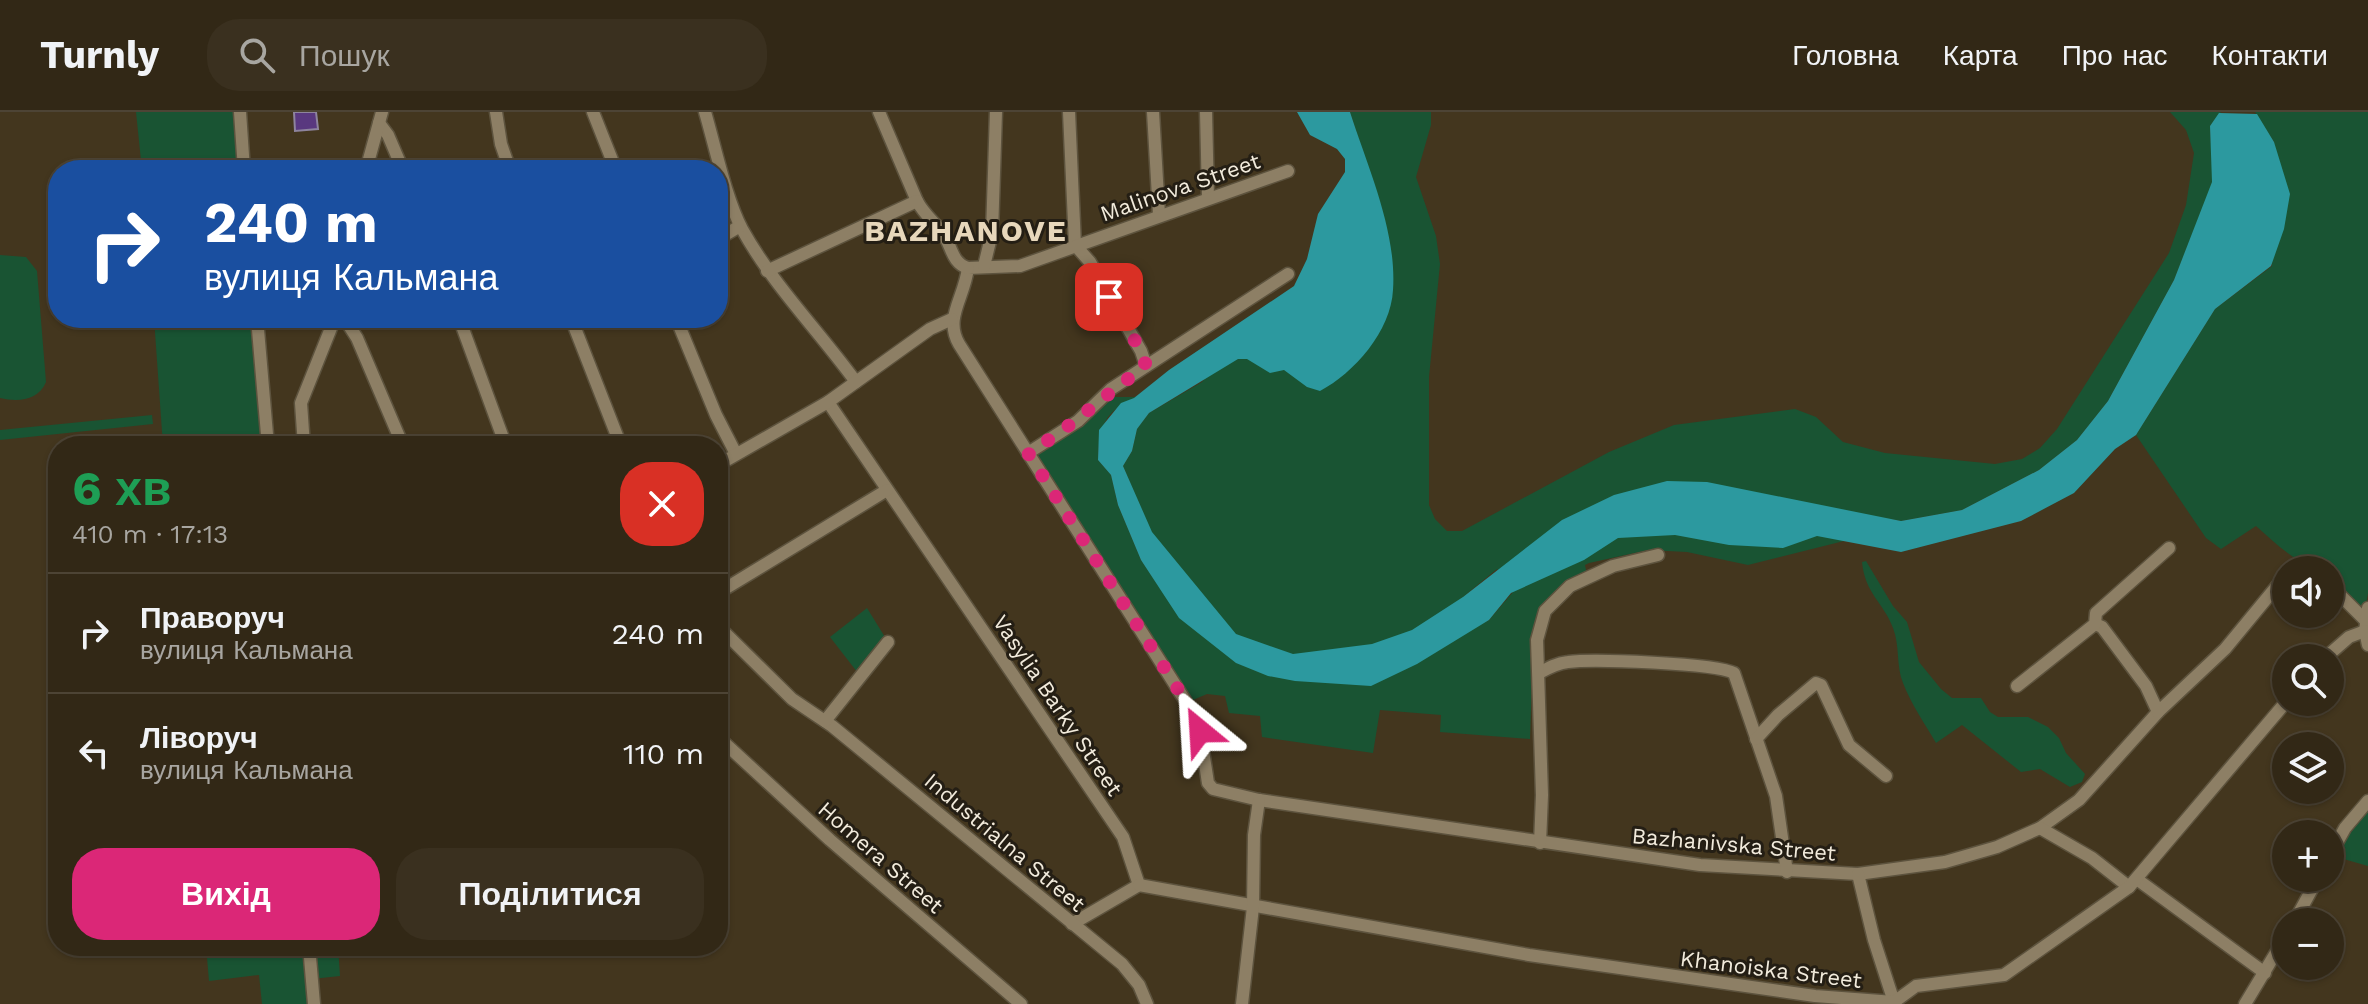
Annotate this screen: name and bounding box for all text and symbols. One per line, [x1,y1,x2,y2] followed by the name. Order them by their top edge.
[207,19,767,91] search box
[40,33,159,77] text: Turnly
[235,33,279,77] icon: search
[299,38,390,73] text: Пошук
[1792,39,1899,72] text: Головна
[1943,39,2018,72] text: Карта
[2062,39,2168,72] text: Про нас
[2212,39,2328,72] text: Контакти
[1097,148,1263,227] street label: Malinova Street
[204,190,378,256] text: 240 m
[72,192,176,296] icon: right
[864,213,1068,248] district label: BAZHANOVE
[204,257,498,299] text: вулиця Кальмана
[1075,263,1143,331] pin
[1087,275,1131,319] icon: arrive
[72,460,172,517] text: 6 хв
[620,462,704,546] button: close
[72,519,228,549] text: 410 m · 17:13
[2272,556,2344,980] map controls
[2272,556,2344,628] button: sound
[140,600,285,635] text: Праворуч
[988,610,1127,800] street label: Vasylia Barky Street
[72,611,116,655] icon: right
[612,616,704,651] text: 240 m
[140,635,353,665] text: вулиця Кальмана
[2272,644,2344,716] button: search
[1158,689,1242,773] position arrow
[140,720,258,755] text: Ліворуч
[72,731,116,775] icon: left
[2272,732,2344,804] button: layers
[623,736,704,771] text: 110 m
[140,755,353,785] text: вулиця Кальмана
[919,768,1090,917] street label: Industrialna Street
[813,796,948,918] street label: Homera Street
[2272,820,2344,892] button: +
[1631,823,1837,866] street label: Bazhanivska Street
[72,848,380,940] button: Вихід
[396,848,704,940] button: Поділитися
[2272,908,2344,980] button: −
[1679,946,1863,993] street label: Khanoiska Street

